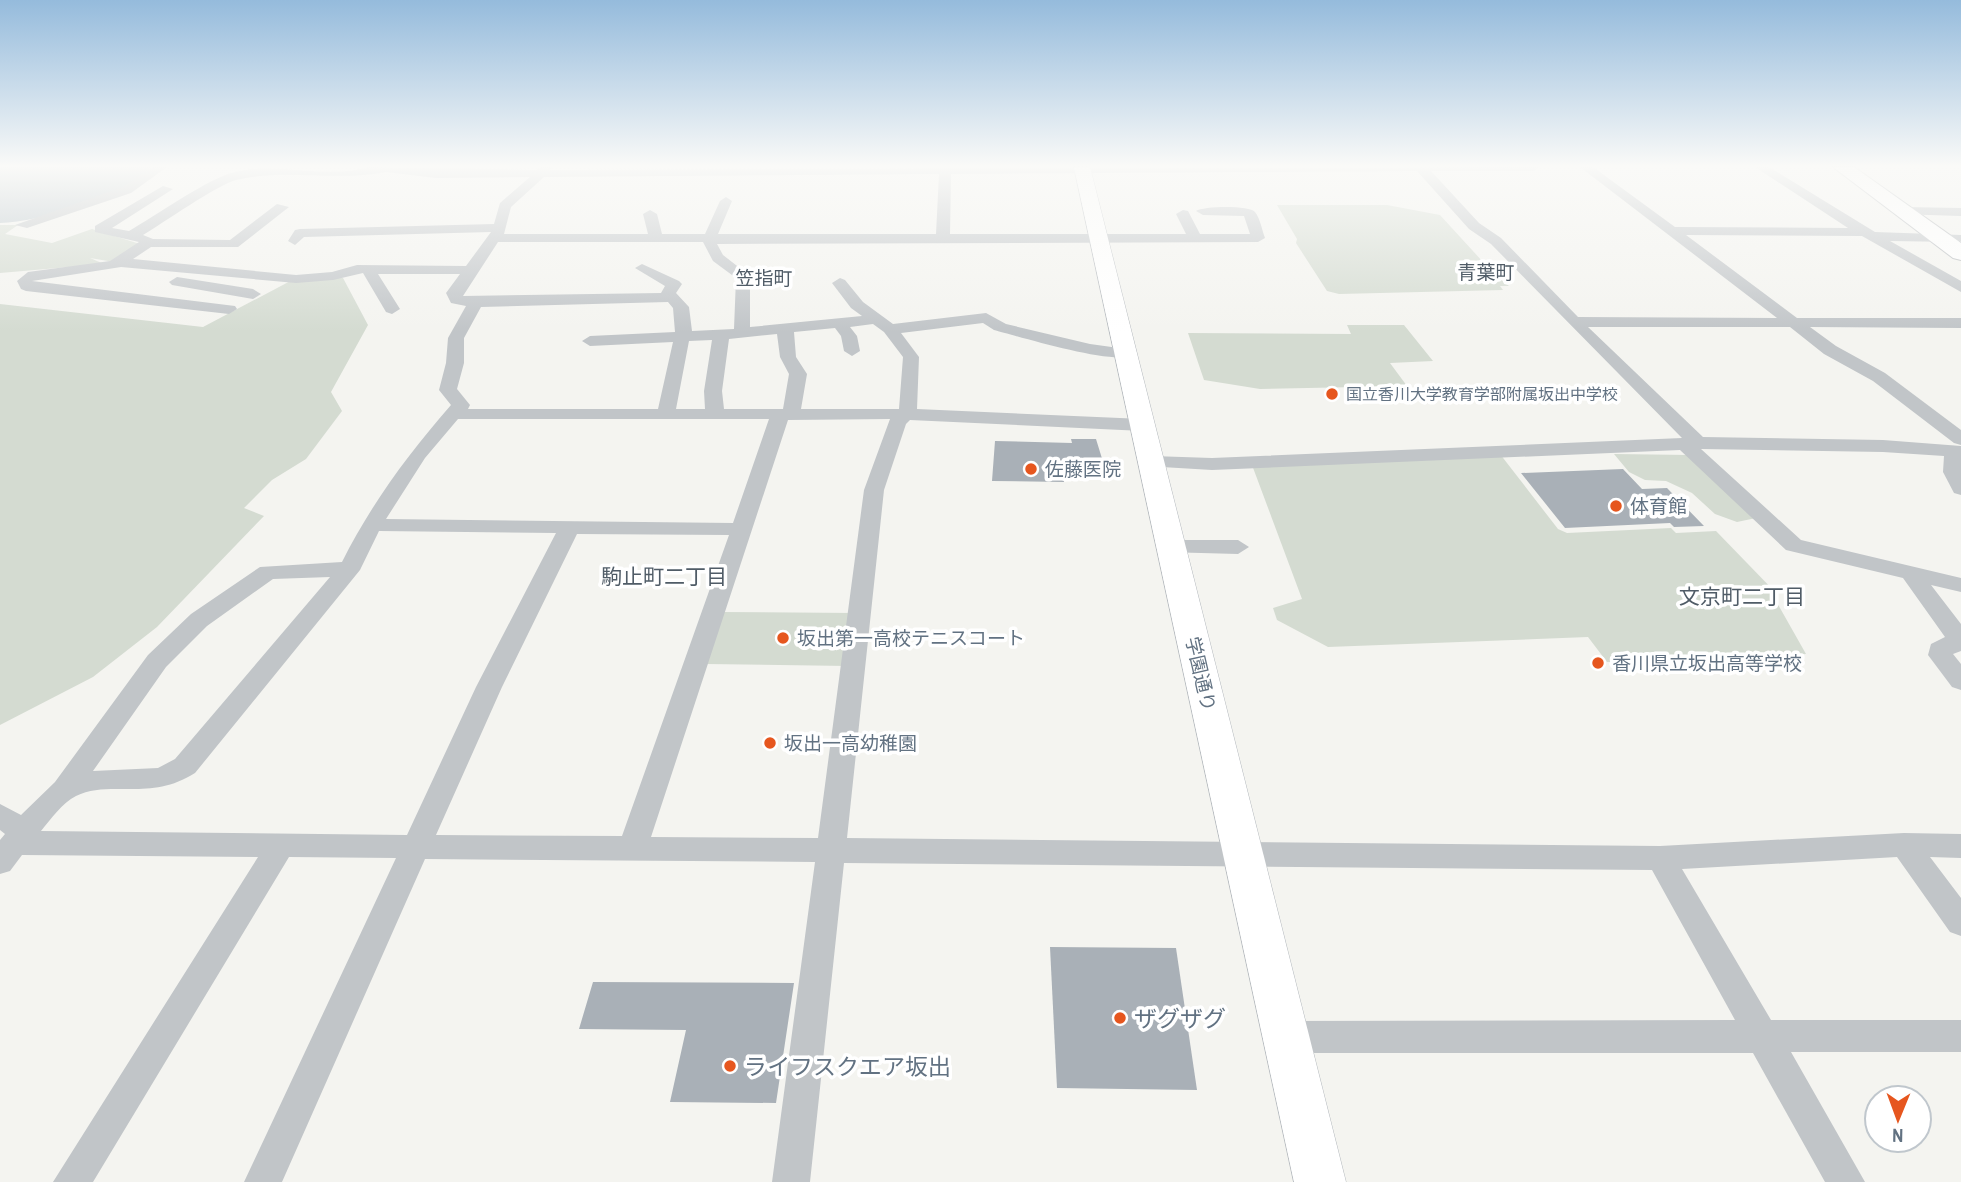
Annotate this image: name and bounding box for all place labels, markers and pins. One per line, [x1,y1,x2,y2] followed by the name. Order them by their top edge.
[1346,383,1618,405] place label: 国立香川大学教育学部附属坂出中学校
[1324,386,1340,402] marker: 国立香川大学教育学部附属坂出中学校
[1045,456,1121,482] place label: 佐藤医院
[1023,461,1039,477] marker: 佐藤医院
[1630,493,1687,519] place label: 体育館
[1608,498,1624,514] marker: 体育館
[797,625,1025,651] place label: 坂出第一高校テニスコート
[775,630,791,646] marker: 坂出第一高校テニスコート
[1612,650,1802,676] place label: 香川県立坂出高等学校
[1590,655,1606,671] marker: 香川県立坂出高等学校
[784,730,917,756] place label: 坂出一高幼稚園
[762,735,778,751] marker: 坂出一高幼稚園
[1134,1003,1226,1034] place label: ザグザグ
[1112,1010,1128,1026] marker: ザグザグ
[744,1051,951,1082] place label: ライフスクエア坂出
[722,1058,738,1074] marker: ライフスクエア坂出

